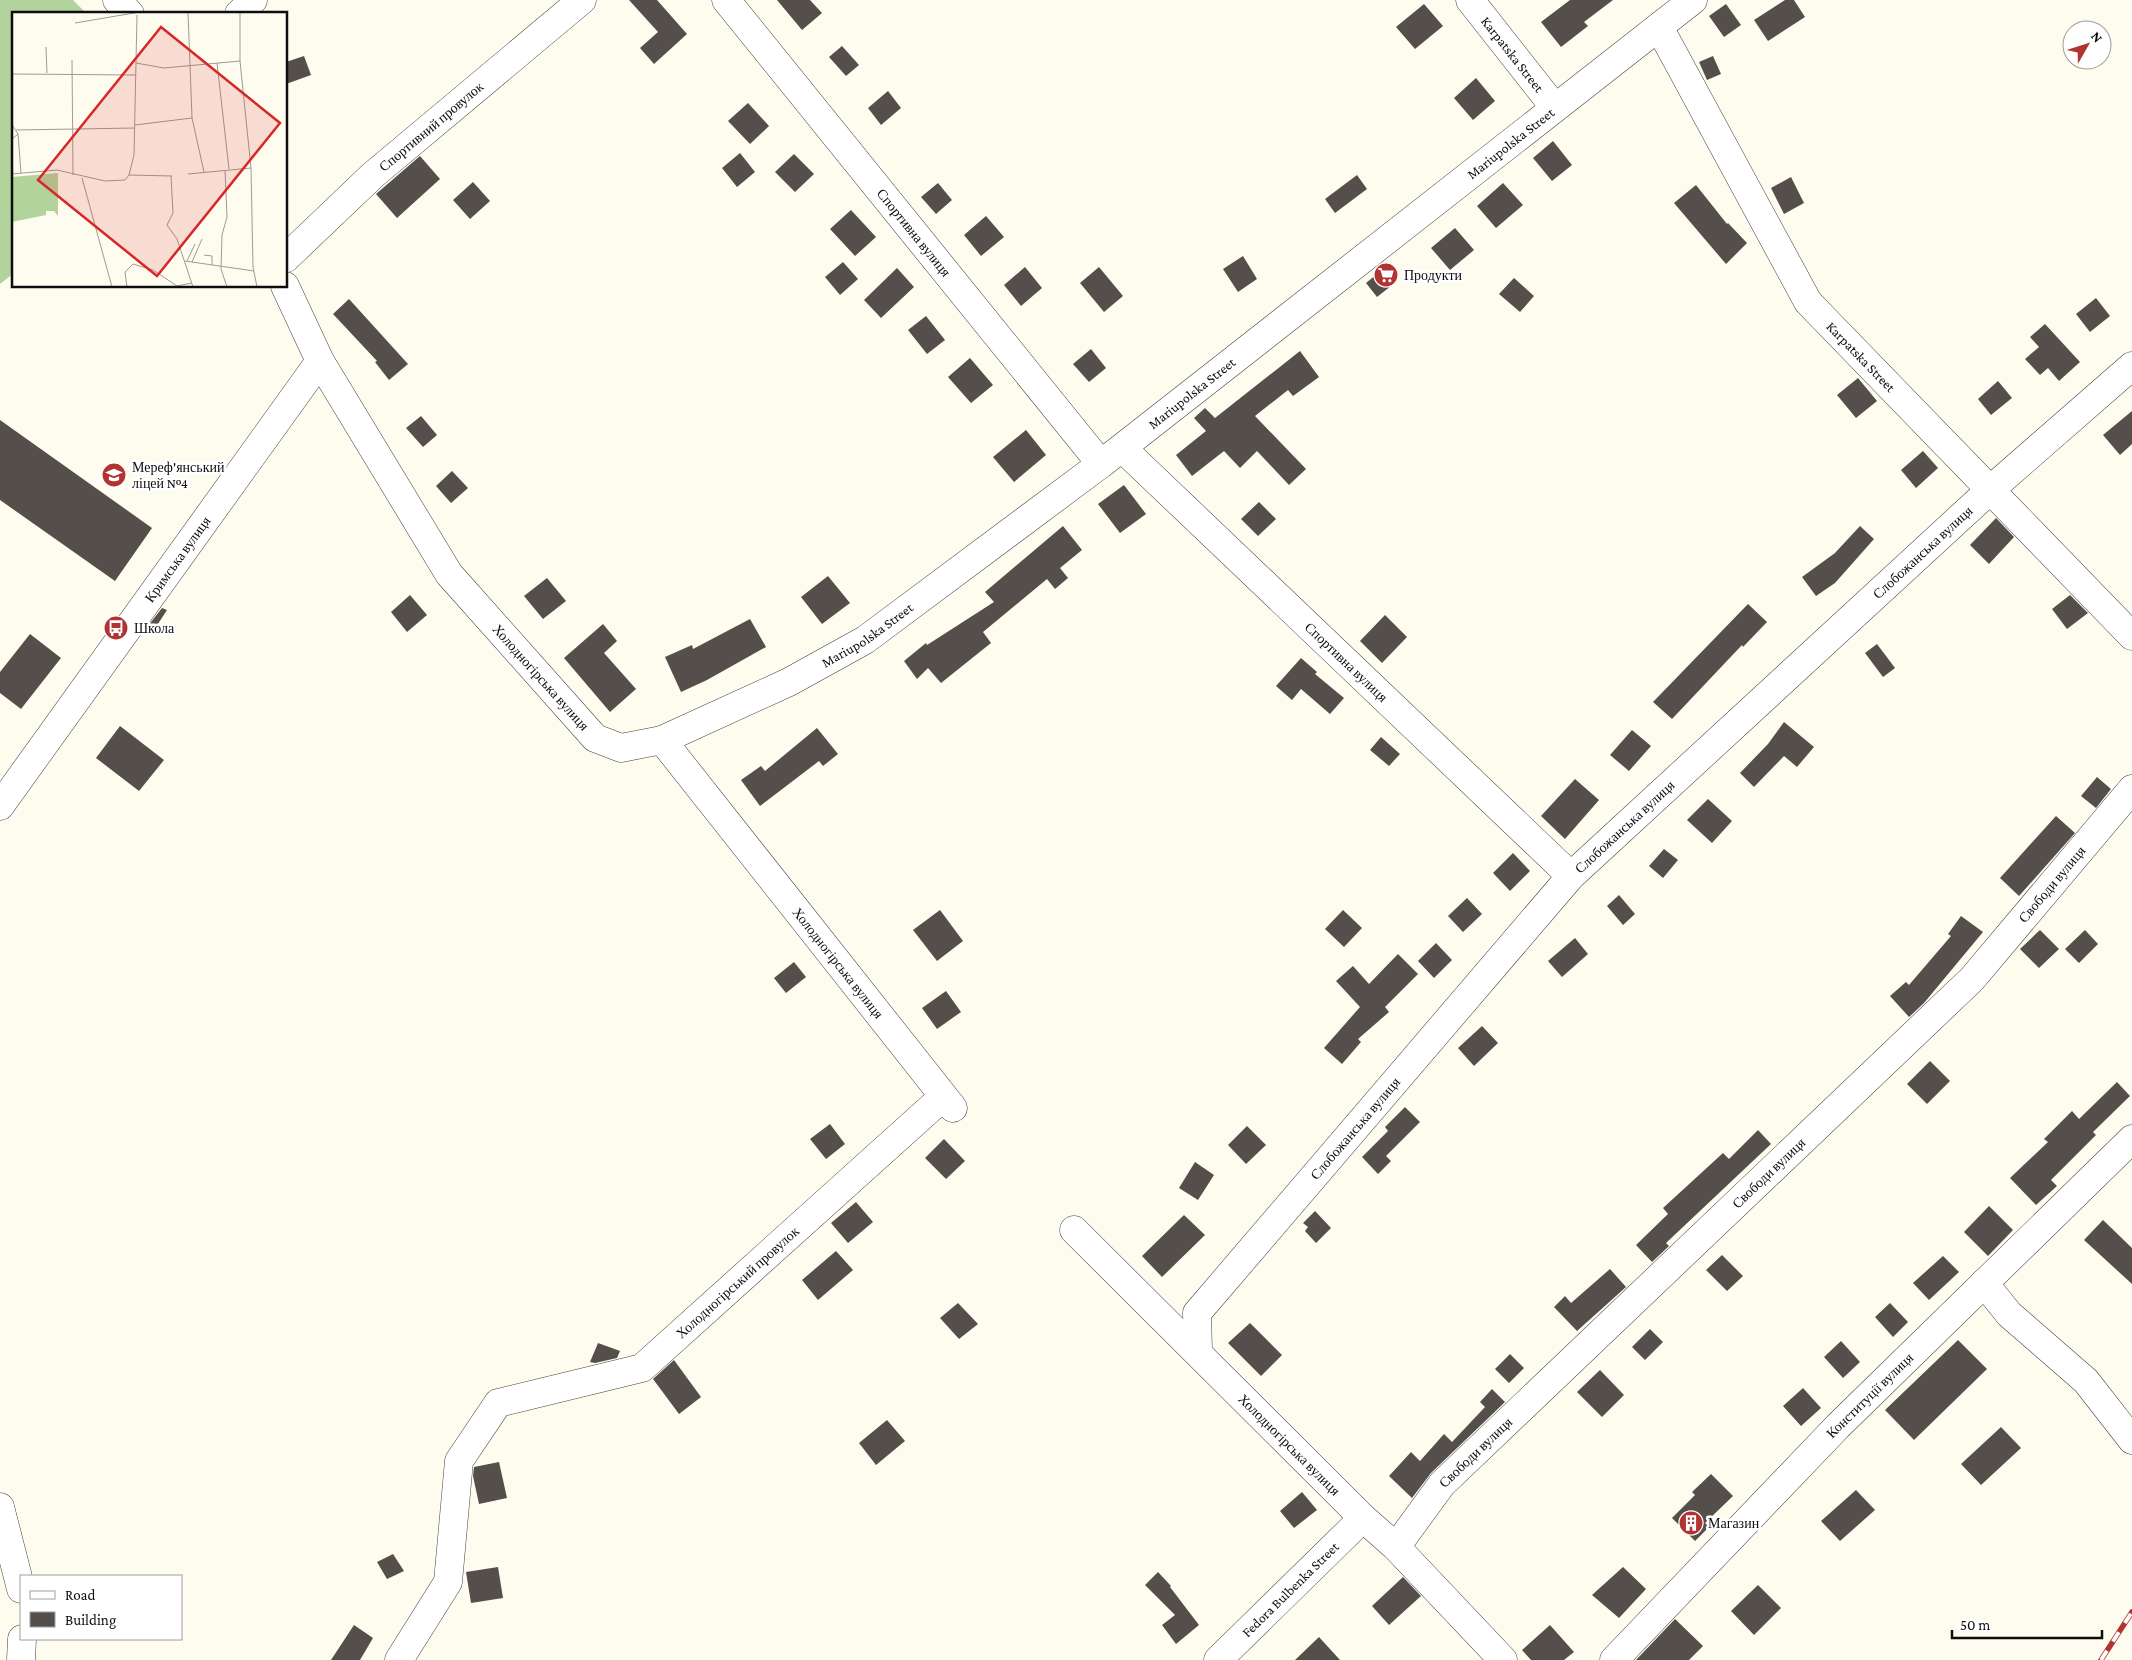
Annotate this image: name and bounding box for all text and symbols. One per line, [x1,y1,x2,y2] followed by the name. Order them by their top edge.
[12,12,288,288] inset map
[1478,13,1548,96] street label: Karpatska Street
[2062,20,2112,70] north arrow
[2088,28,2107,46] text: N
[376,78,487,175] street label: Спортивний провулок
[1464,104,1557,182] street label: Mariupolska Street
[874,185,955,280] street label: Спортивна вулиця
[1373,262,1399,288] supermarket icon: Продукти
[1404,267,1463,283] place label: Продукти
[1823,318,1899,395] street label: Karpatska Street
[1145,354,1239,432] street label: Mariupolska Street
[132,459,225,491] place label: Мереф'янський ліцей №4
[101,462,127,488] school or university icon: Мереф'янський ліцей №4
[1869,502,1976,602] street label: Слобожанська вулиця
[141,513,214,605] street label: Кримська вулиця
[819,599,916,671] street label: Mariupolska Street
[103,615,129,641] bus stop icon: Школа
[1302,619,1391,705] street label: Спортивна вулиця
[134,620,175,636] place label: Школа
[489,621,593,734] street label: Холодногірська вулиця
[1571,777,1678,876] street label: Слобожанська вулиця
[2015,842,2089,926] street label: Свободи вулиця
[789,904,887,1022] street label: Холодногірська вулиця
[1307,1074,1404,1183] street label: Слобожанська вулиця
[1729,1134,1809,1211] street label: Свободи вулиця
[673,1223,802,1342] street label: Холодногірський провулок
[1823,1349,1917,1441] street label: Конституції вулиця
[1235,1391,1344,1499] street label: Холодногірська вулиця
[1435,1413,1516,1491] street label: Свободи вулиця
[1678,1510,1704,1536] building icon: Магазин
[1708,1515,1760,1531] place label: Магазин
[1238,1538,1342,1640] street label: Fedora Bulbenka Street
[20,1575,182,1640] legend
[65,1587,96,1603] text: Road
[1952,1608,2102,1640] scale bar
[65,1612,116,1629] text: Building
[1960,1617,1990,1633] text: 50 m

